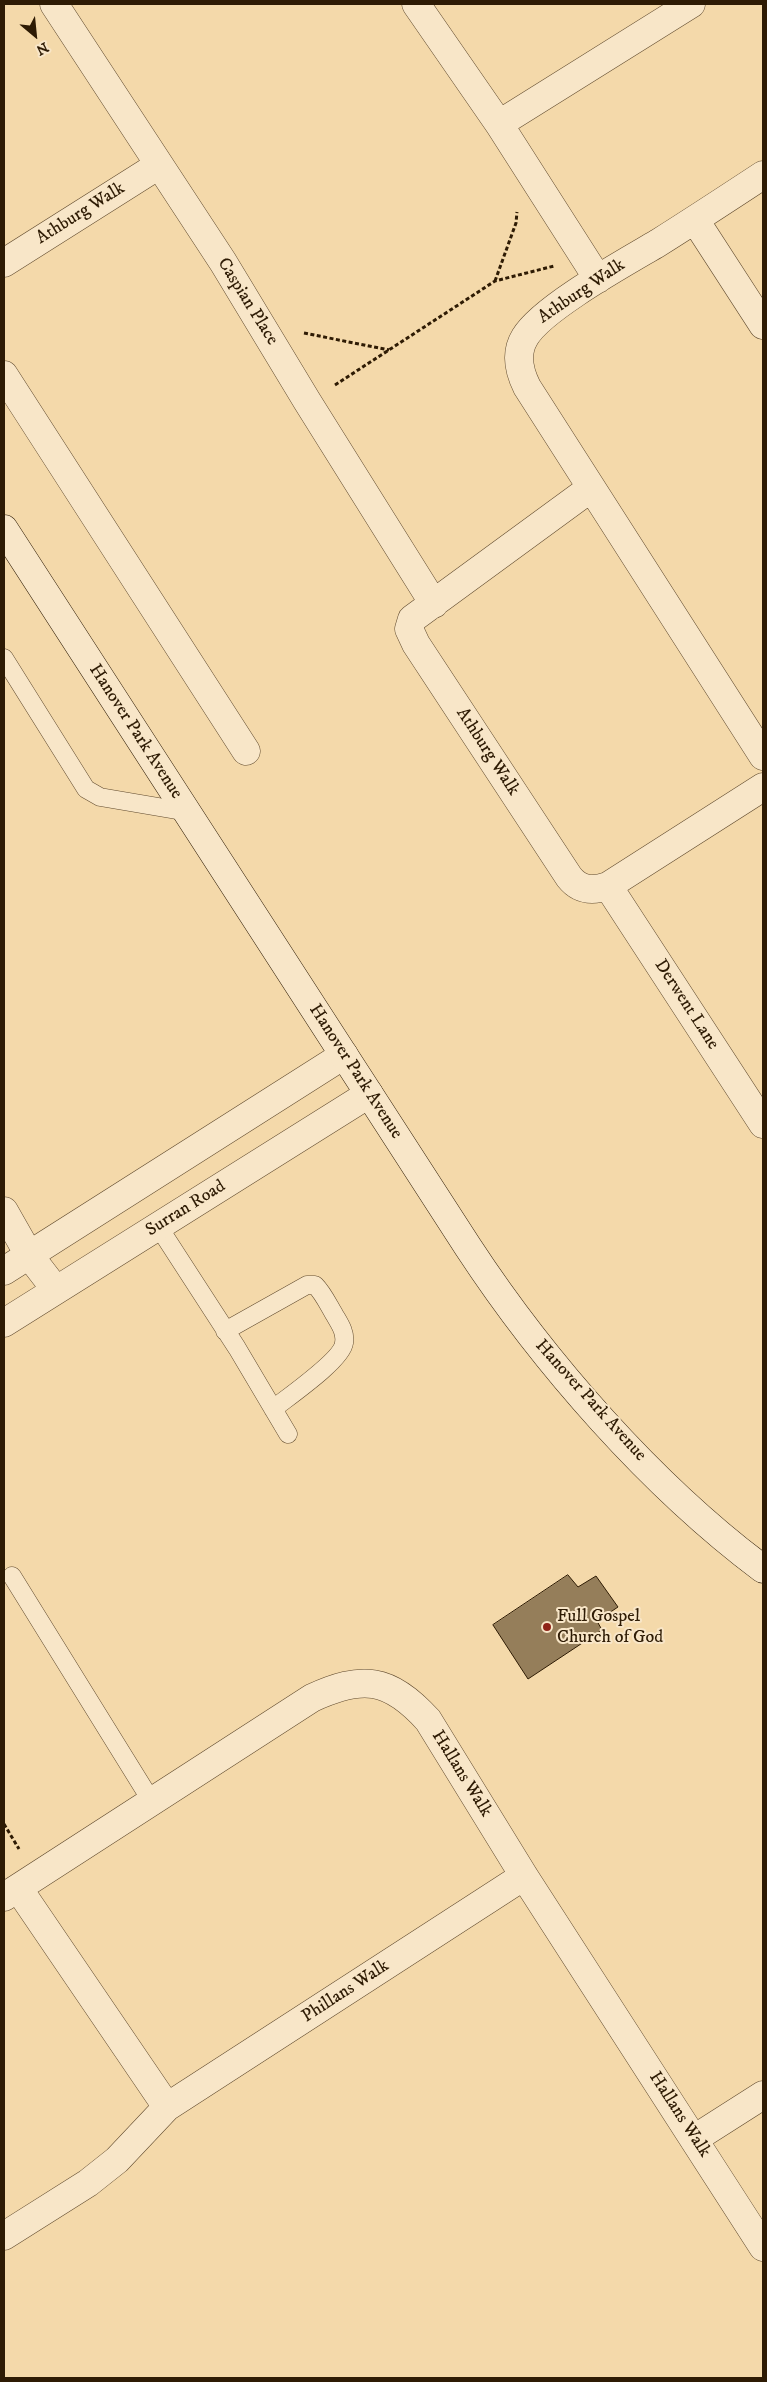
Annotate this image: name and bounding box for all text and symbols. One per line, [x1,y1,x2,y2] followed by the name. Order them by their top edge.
[10,10,60,60] north arrow
[33,38,51,59] text: N
[33,178,129,250] street label: Athburg Walk
[212,254,282,350] street label: Caspian Place
[534,255,630,329] street label: Athburg Walk
[83,661,187,803] street label: Hanover Park Avenue
[451,704,523,800] street label: Athburg Walk
[649,956,723,1054] street label: Derwent Lane
[303,1001,407,1143] street label: Hanover Park Avenue
[142,1176,230,1242] street label: Surran Road
[530,1336,650,1466] street label: Hanover Park Avenue
[557,1606,663,1648] place label: Full Gospel Church of God
[541,1621,553,1633] marker: Full Gospel Church of God
[426,1727,496,1821] street label: Hallans Walk
[298,1956,394,2028] street label: Phillans Walk
[643,2068,715,2162] street label: Hallans Walk

